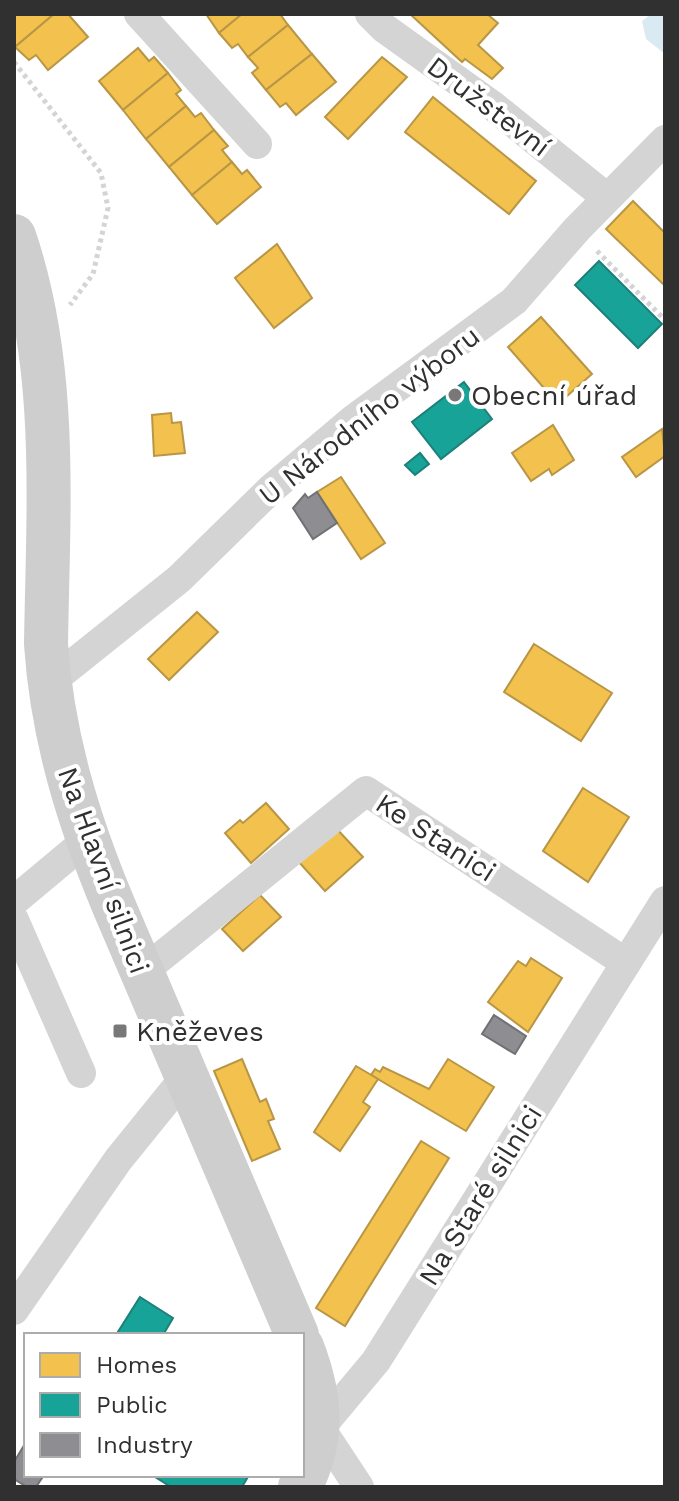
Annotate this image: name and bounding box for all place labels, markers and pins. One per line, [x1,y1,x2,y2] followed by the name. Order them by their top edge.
[471,379,637,412] place label: Obecní úřad
[446,386,464,404] marker: Obecní úřad
[136,1015,264,1048] place label: Kněževes
[111,1022,129,1040] marker: Kněževes

